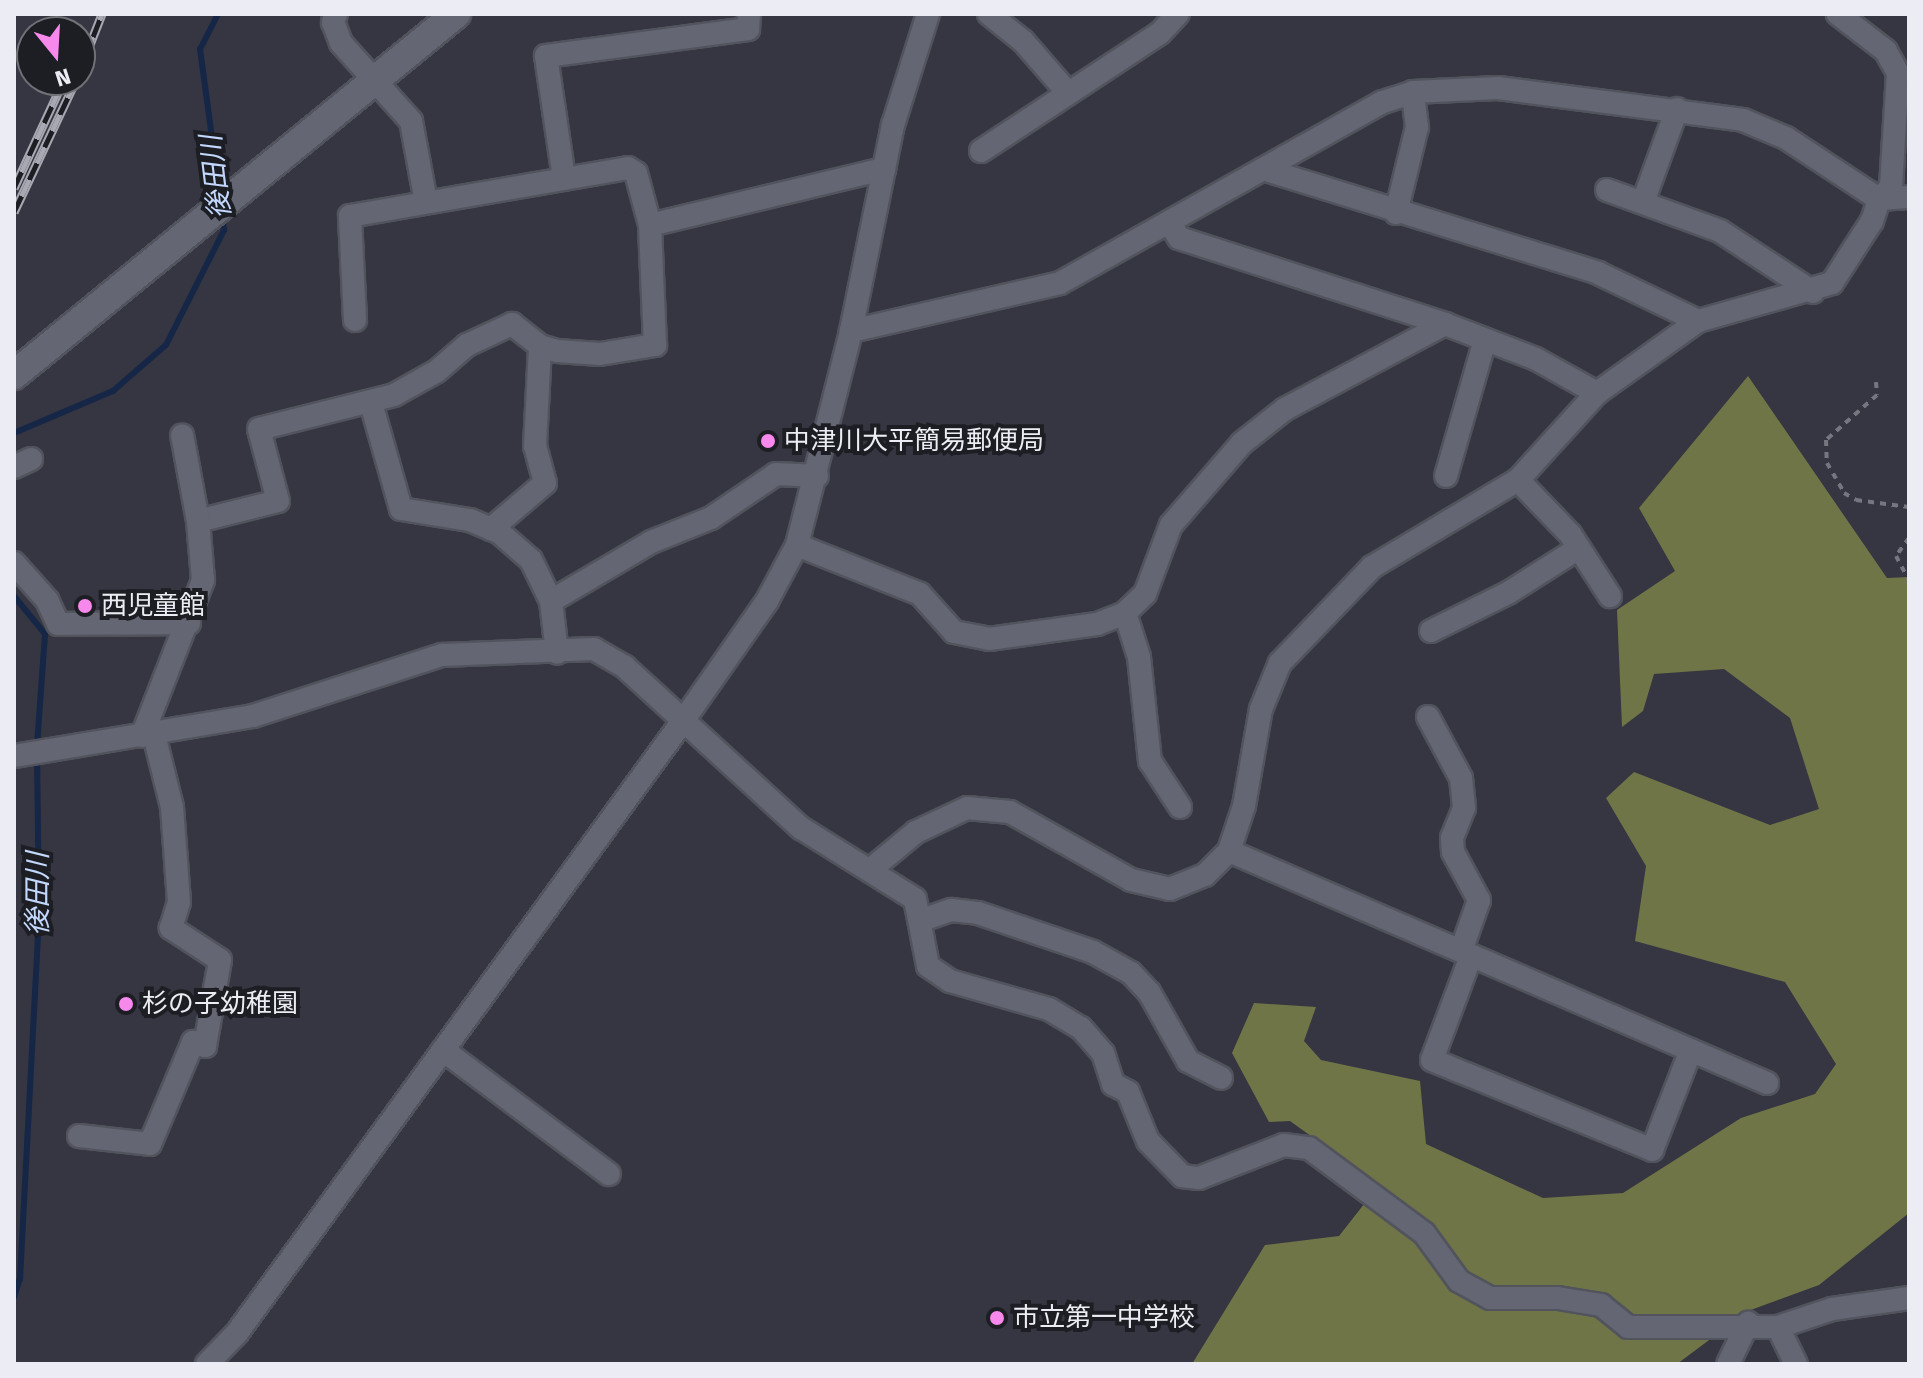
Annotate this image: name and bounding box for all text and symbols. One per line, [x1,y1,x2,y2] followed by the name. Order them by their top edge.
[16,16,96,96] north arrow
[52,62,74,92] text: N
[194,133,238,221] water label: 後田川
[784,425,1044,457] place label: 中津川大平簡易郵便局
[759,432,777,450] marker: 中津川大平簡易郵便局
[101,590,205,622] place label: 西児童館
[76,597,94,615] marker: 西児童館
[21,852,55,936] water label: 後田川
[142,988,298,1020] place label: 杉の子幼稚園
[117,995,135,1013] marker: 杉の子幼稚園
[1013,1302,1195,1334] place label: 市立第一中学校
[988,1309,1006,1327] marker: 市立第一中学校

